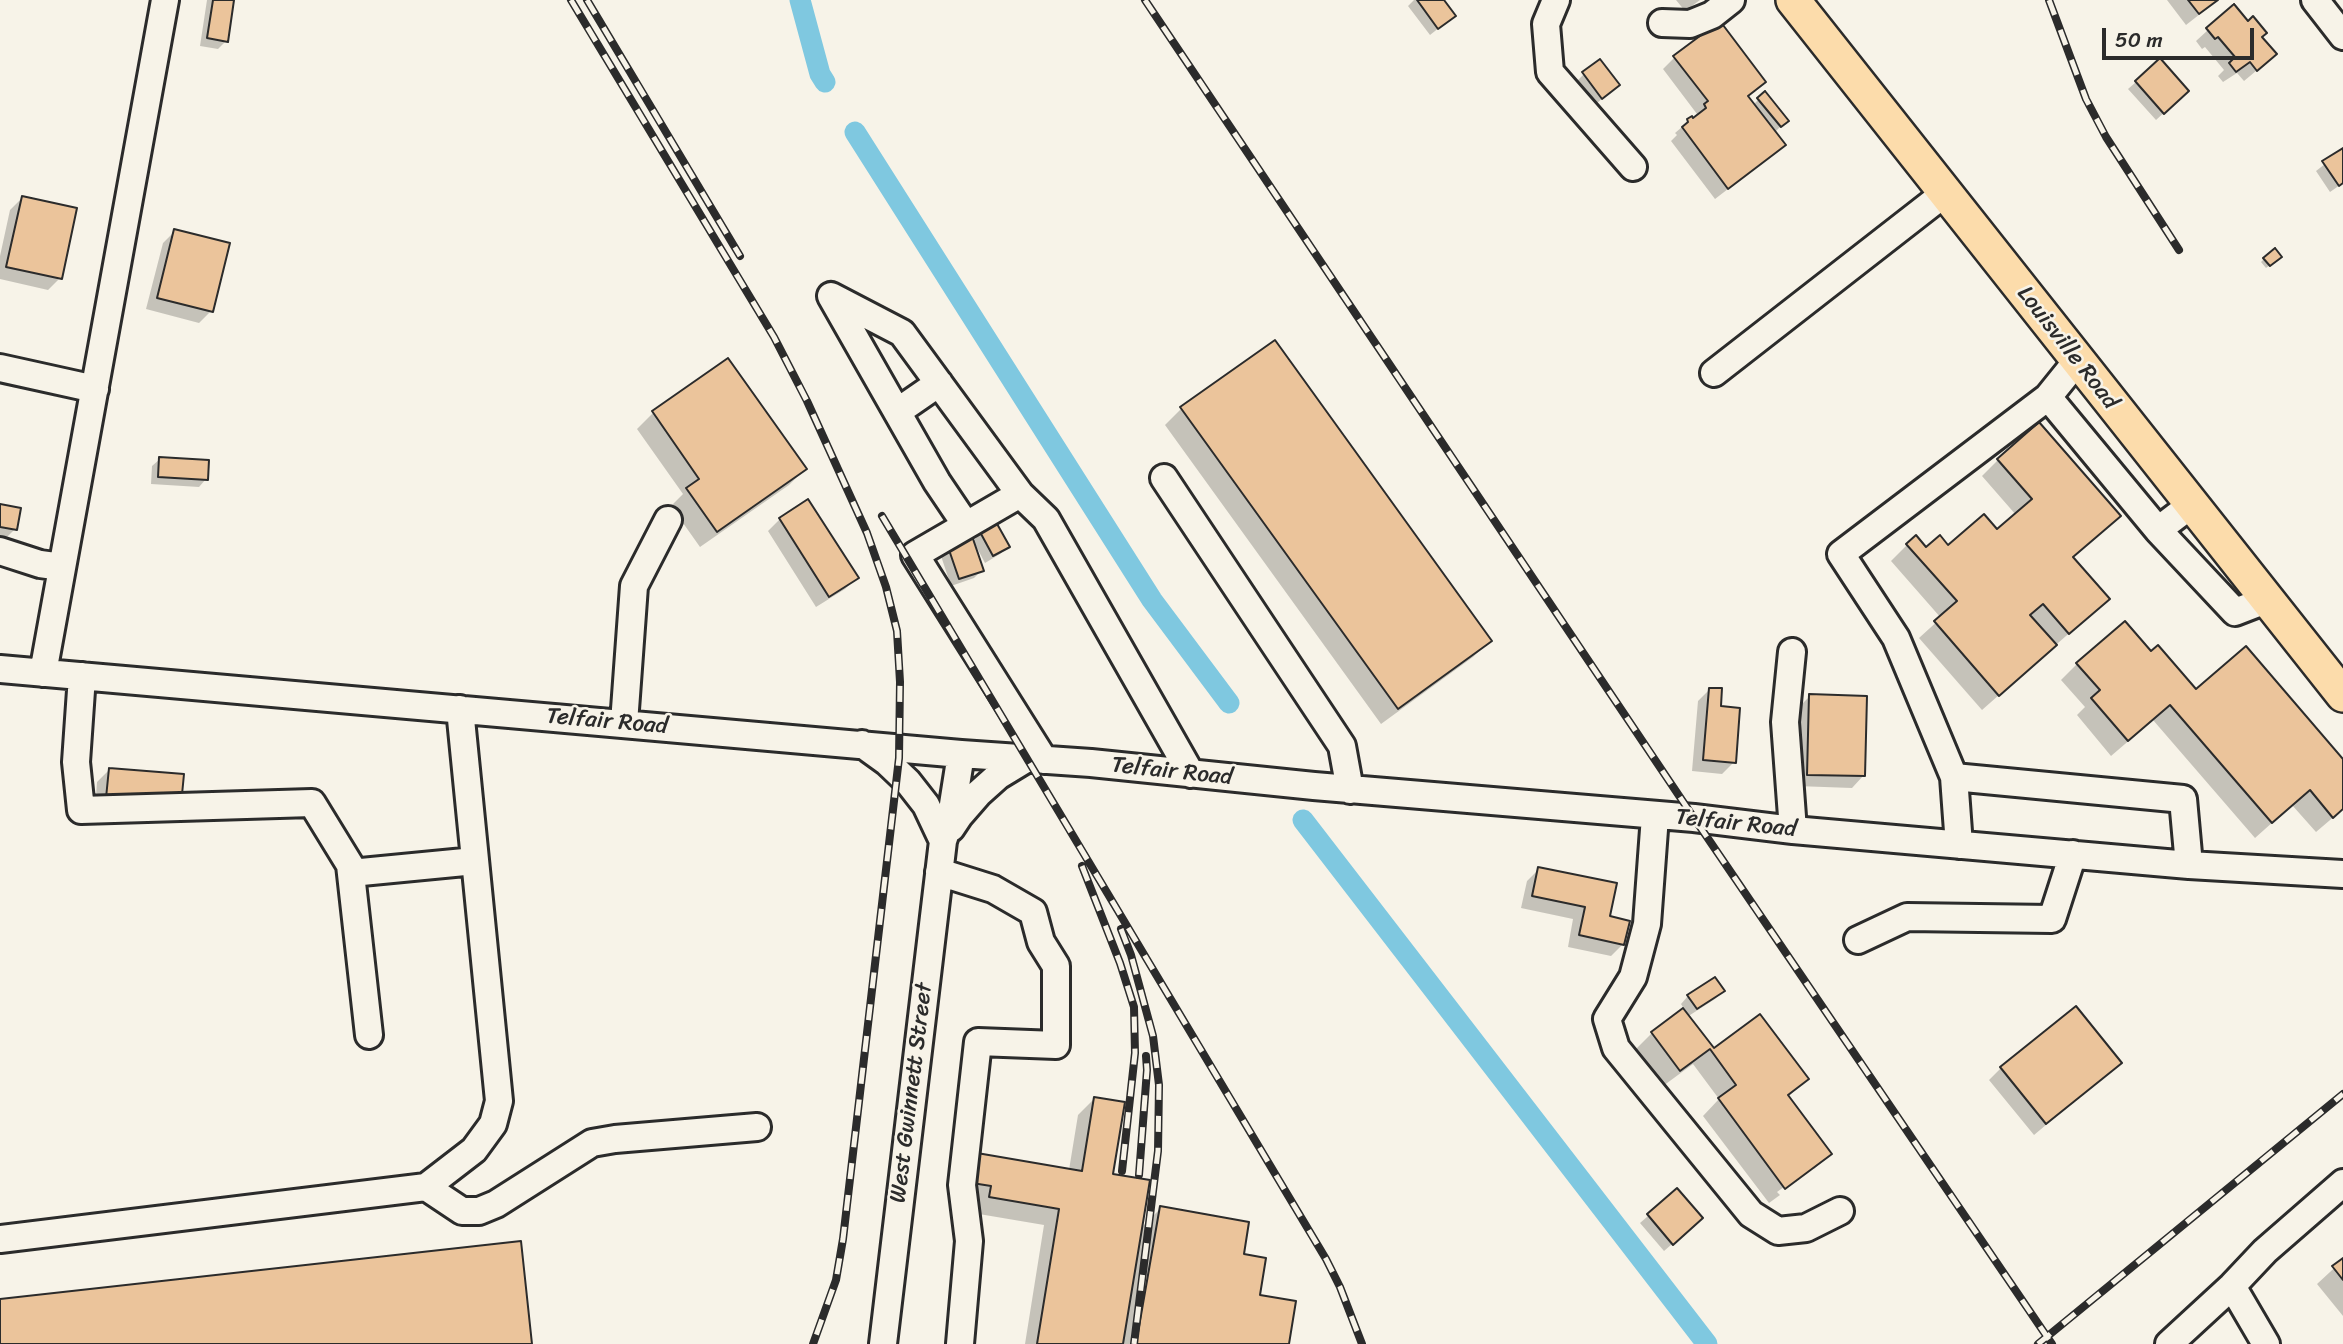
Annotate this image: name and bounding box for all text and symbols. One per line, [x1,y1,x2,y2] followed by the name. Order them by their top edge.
[2105,14,2257,58] scale bar
[2115,21,2163,59] text: 50 m
[2010,281,2124,415] street label: Louisville Road
[545,703,669,741] street label: Telfair Road
[1110,752,1234,792] street label: Telfair Road
[1674,804,1798,844] street label: Telfair Road
[885,982,939,1204] street label: West Gwinnett Street

